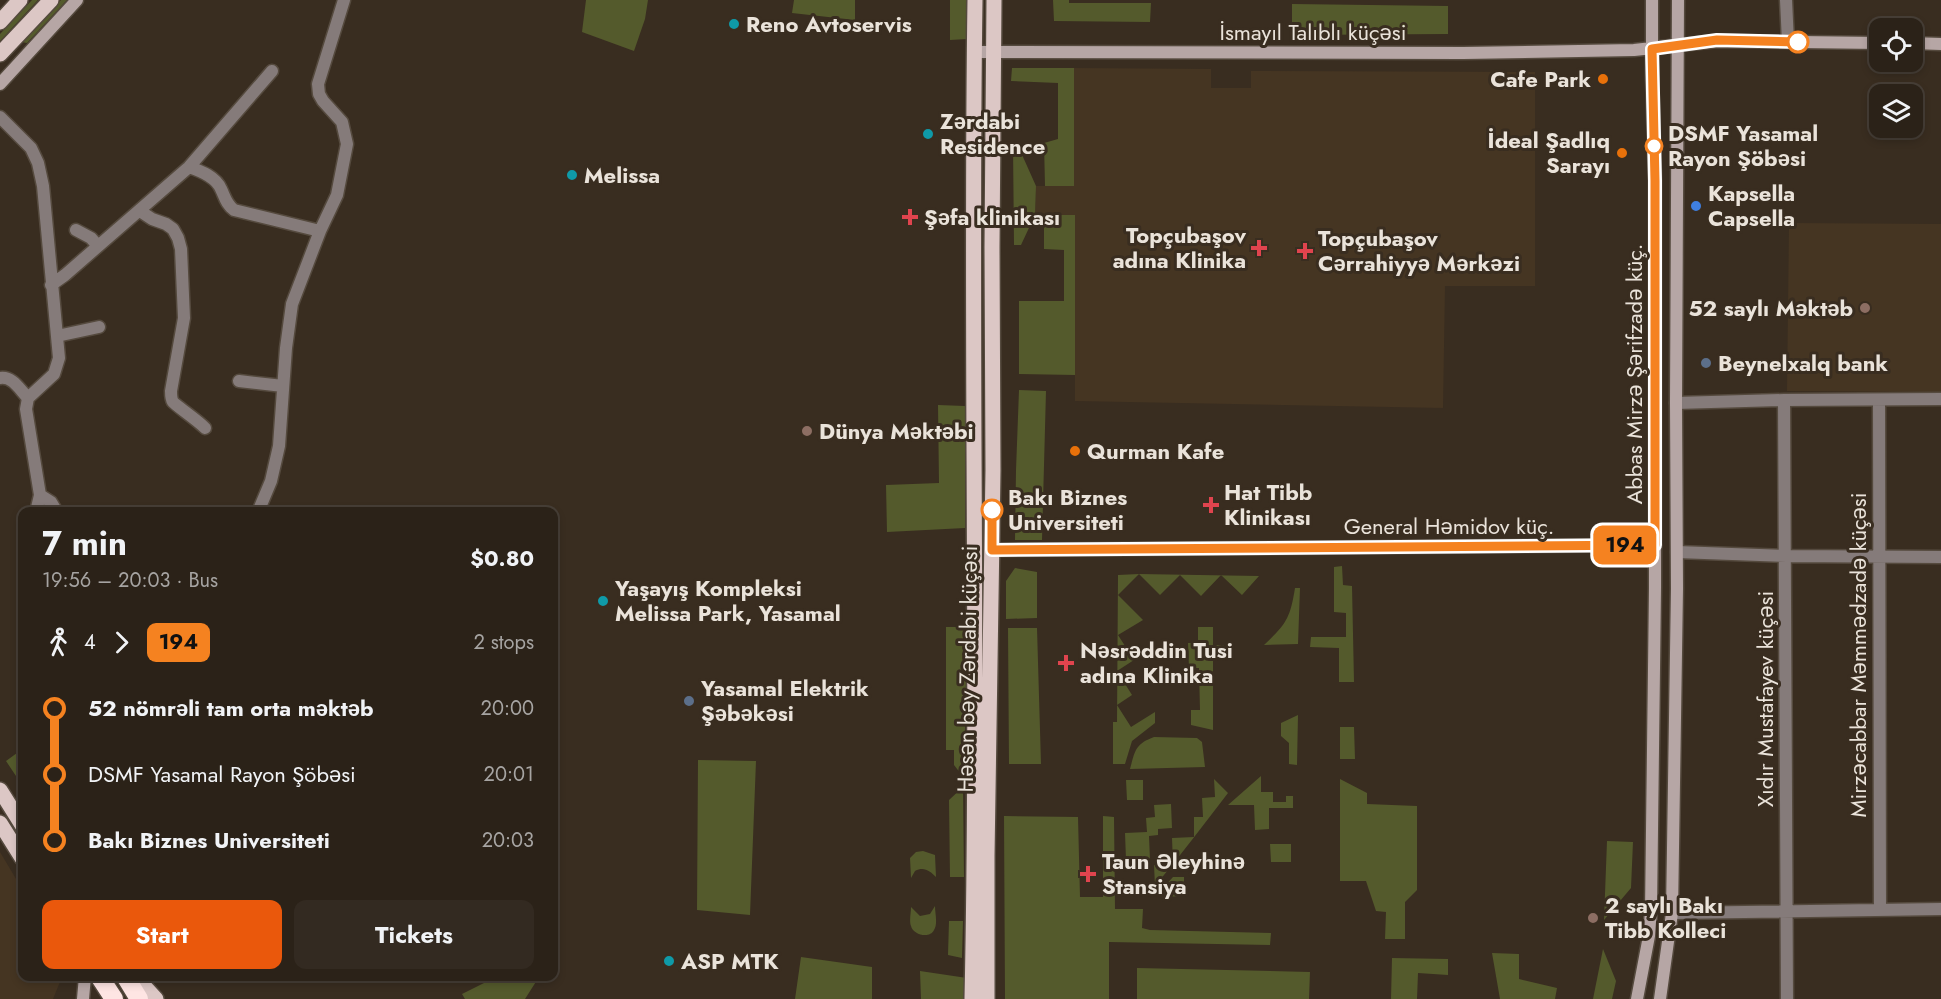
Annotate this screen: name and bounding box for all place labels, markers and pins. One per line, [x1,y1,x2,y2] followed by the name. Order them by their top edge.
[746,8,912,40] place label: Reno Avtoservis
[727,17,741,31] marker: Reno Avtoservis
[1787,31,1809,53] unlabelled marker
[1490,63,1591,95] place label: Cafe Park
[1596,72,1610,86] marker: Cafe Park
[940,105,1045,162] place label: Zərdabi Residence
[1668,117,1818,174] place label: DSMF Yasamal Rayon Şöbəsi
[1488,124,1610,181] place label: İdeal Şadlıq Sarayı
[921,127,935,141] marker: Zərdabi Residence
[1645,137,1663,155] marker: DSMF Yasamal Rayon Şöbəsi
[1615,146,1629,160] marker: İdeal Şadlıq Sarayı
[584,159,660,191] place label: Melissa
[565,168,579,182] marker: Melissa
[1708,177,1795,234] place label: Kapsella Capsella
[1689,199,1703,213] marker: Kapsella Capsella
[924,201,1060,233] place label: Şəfa klinikası
[901,208,919,226] marker: Şəfa klinikası
[1113,219,1246,276] place label: Topçubaşov adına Klinika
[1318,222,1520,279] place label: Topçubaşov Cərrahiyyə Mərkəzi
[1250,239,1268,257] marker: Topçubaşov adına Klinika
[1296,242,1314,260] marker: Topçubaşov Cərrahiyyə Mərkəzi
[1689,292,1853,324] place label: 52 saylı Məktəb
[1858,301,1872,315] marker: 52 saylı Məktəb
[1718,347,1888,379] place label: Beynelxalq bank
[1699,356,1713,370] marker: Beynelxalq bank
[819,415,974,447] place label: Dünya Məktəbi
[800,424,814,438] marker: Dünya Məktəbi
[1087,435,1224,467] place label: Qurman Kafe
[1068,444,1082,458] marker: Qurman Kafe
[1224,476,1312,533] place label: Hat Tibb Klinikası
[1008,481,1127,538] place label: Bakı Biznes Universiteti
[1202,496,1220,514] marker: Hat Tibb Klinikası
[981,499,1003,521] marker: Bakı Biznes Universiteti
[614,572,841,629] place label: Yaşayış Kompleksi Melissa Park, Yasamal
[596,594,610,608] marker: Yaşayış Kompleksi Melissa Park, Yasamal
[1080,634,1233,691] place label: Nəsrəddin Tusi adına Klinika
[1057,654,1075,672] marker: Nəsrəddin Tusi adına Klinika
[700,672,869,729] place label: Yasamal Elektrik Şəbəkəsi
[682,694,696,708] marker: Yasamal Elektrik Şəbəkəsi
[1102,845,1245,902] place label: Taun Əleyhinə Stansiya
[1079,865,1097,883] marker: Taun Əleyhinə Stansiya
[1605,889,1726,946] place label: 2 saylı Bakı Tibb Kolleci
[1586,911,1600,925] marker: 2 saylı Bakı Tibb Kolleci
[680,945,779,977] place label: ASP MTK
[662,954,676,968] marker: ASP MTK

